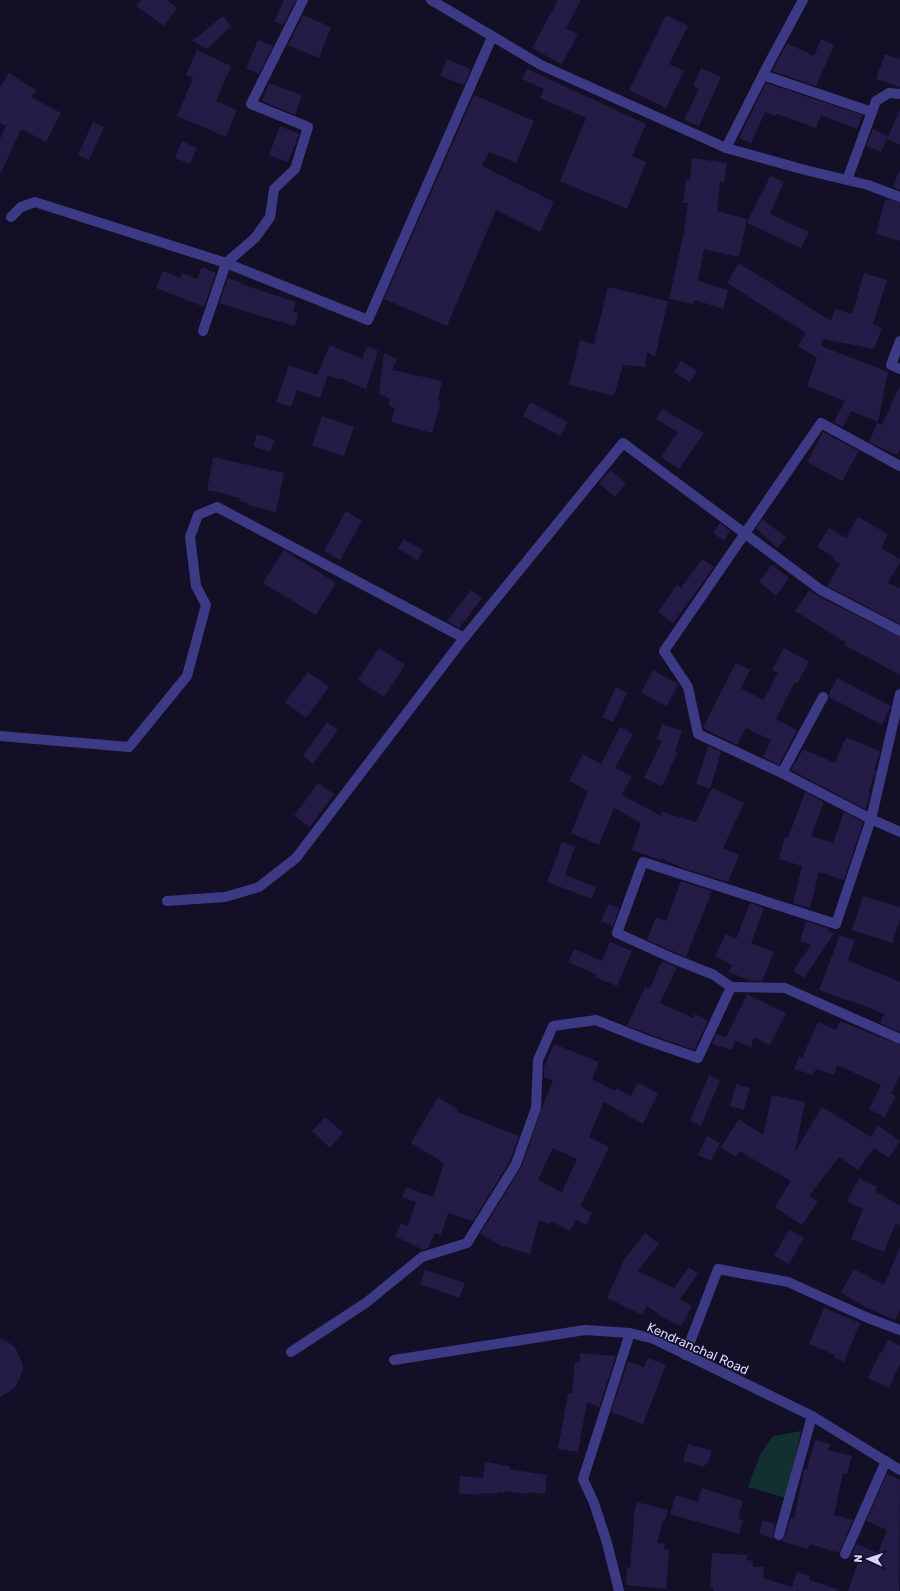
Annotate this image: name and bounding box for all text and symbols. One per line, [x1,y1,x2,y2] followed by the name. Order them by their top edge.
[645,1319,751,1378] street label: Kendranchal Road
[848,1539,888,1579] north arrow
[852,1554,865,1563] text: N

